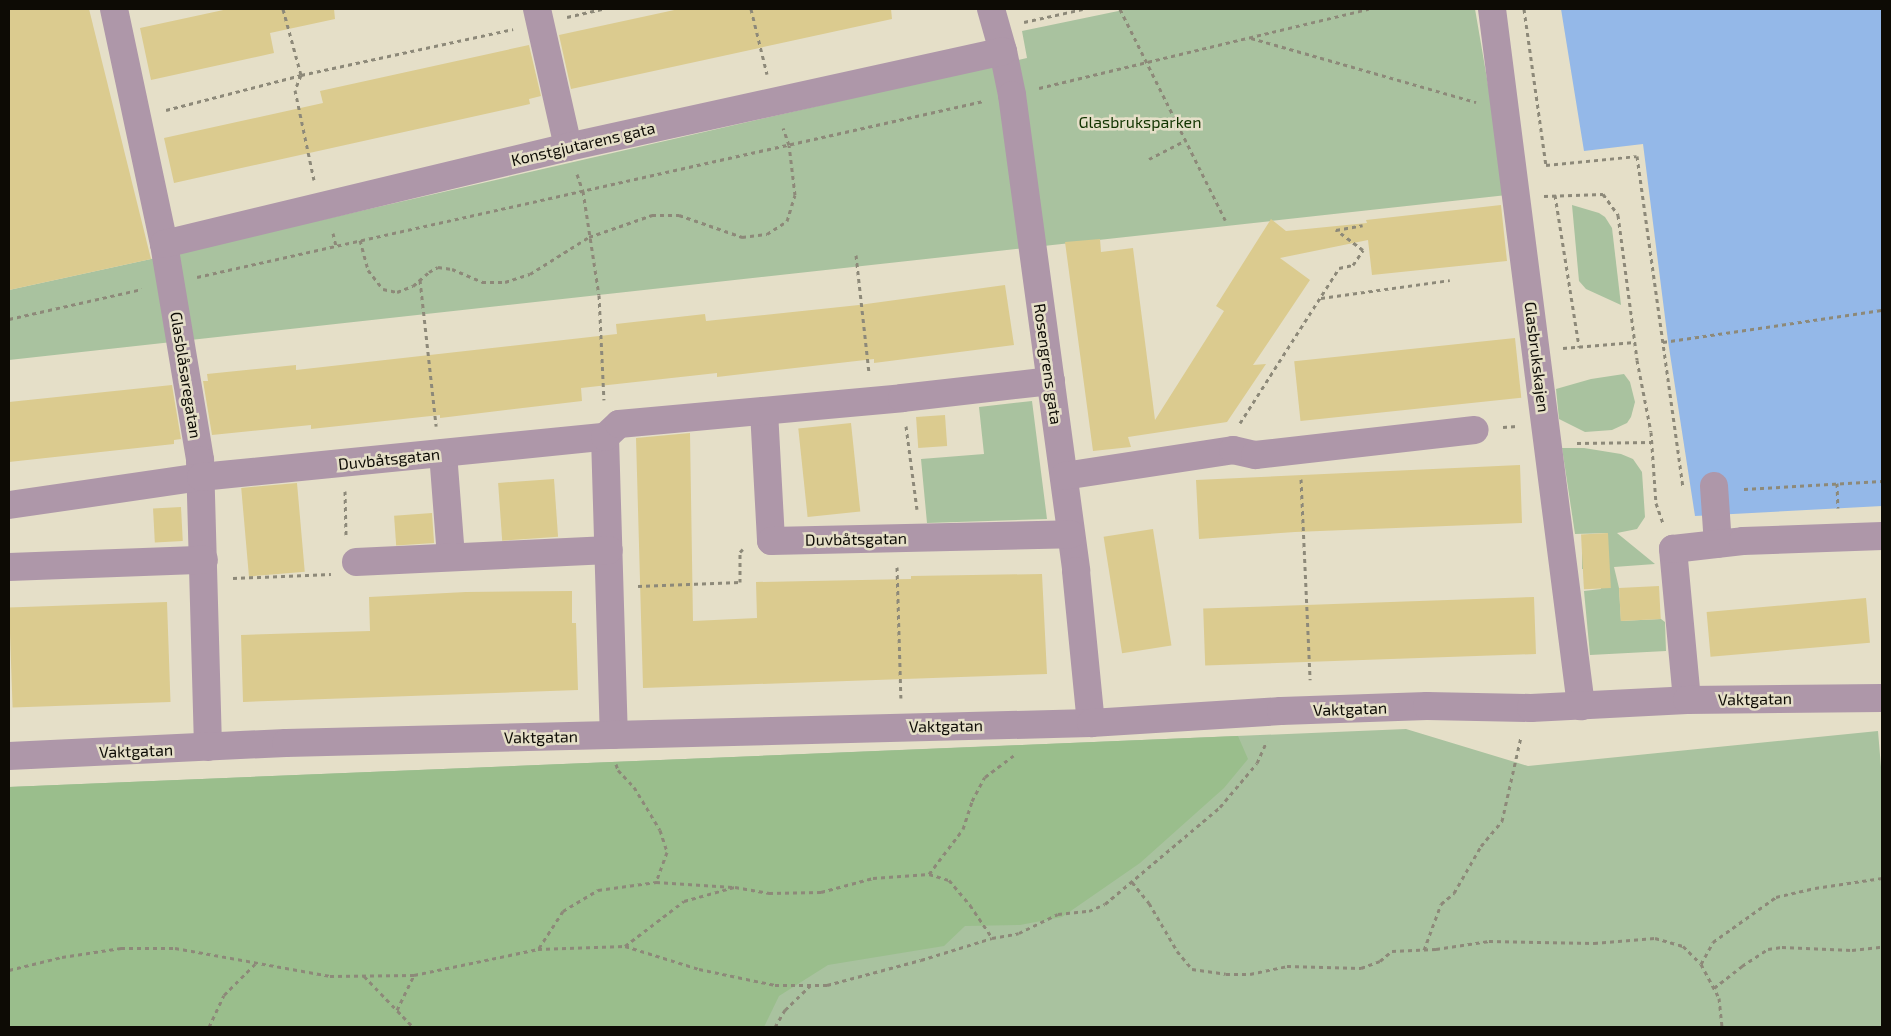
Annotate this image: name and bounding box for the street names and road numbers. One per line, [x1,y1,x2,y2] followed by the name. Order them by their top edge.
[509,118,657,170] street label: Konstgjutarens gata
[1521,301,1553,413] street label: Glasbrukskajen
[1030,302,1066,426] street label: Rosengrens gata
[167,310,205,440] street label: Glasblåsaregatan
[337,444,441,474] street label: Duvbåtsgatan
[805,529,907,549] street label: Duvbåtsgatan
[1718,689,1792,709] street label: Vaktgatan
[1313,698,1387,720] street label: Vaktgatan
[909,716,983,736] street label: Vaktgatan
[504,727,578,747] street label: Vaktgatan
[99,740,173,762] street label: Vaktgatan

